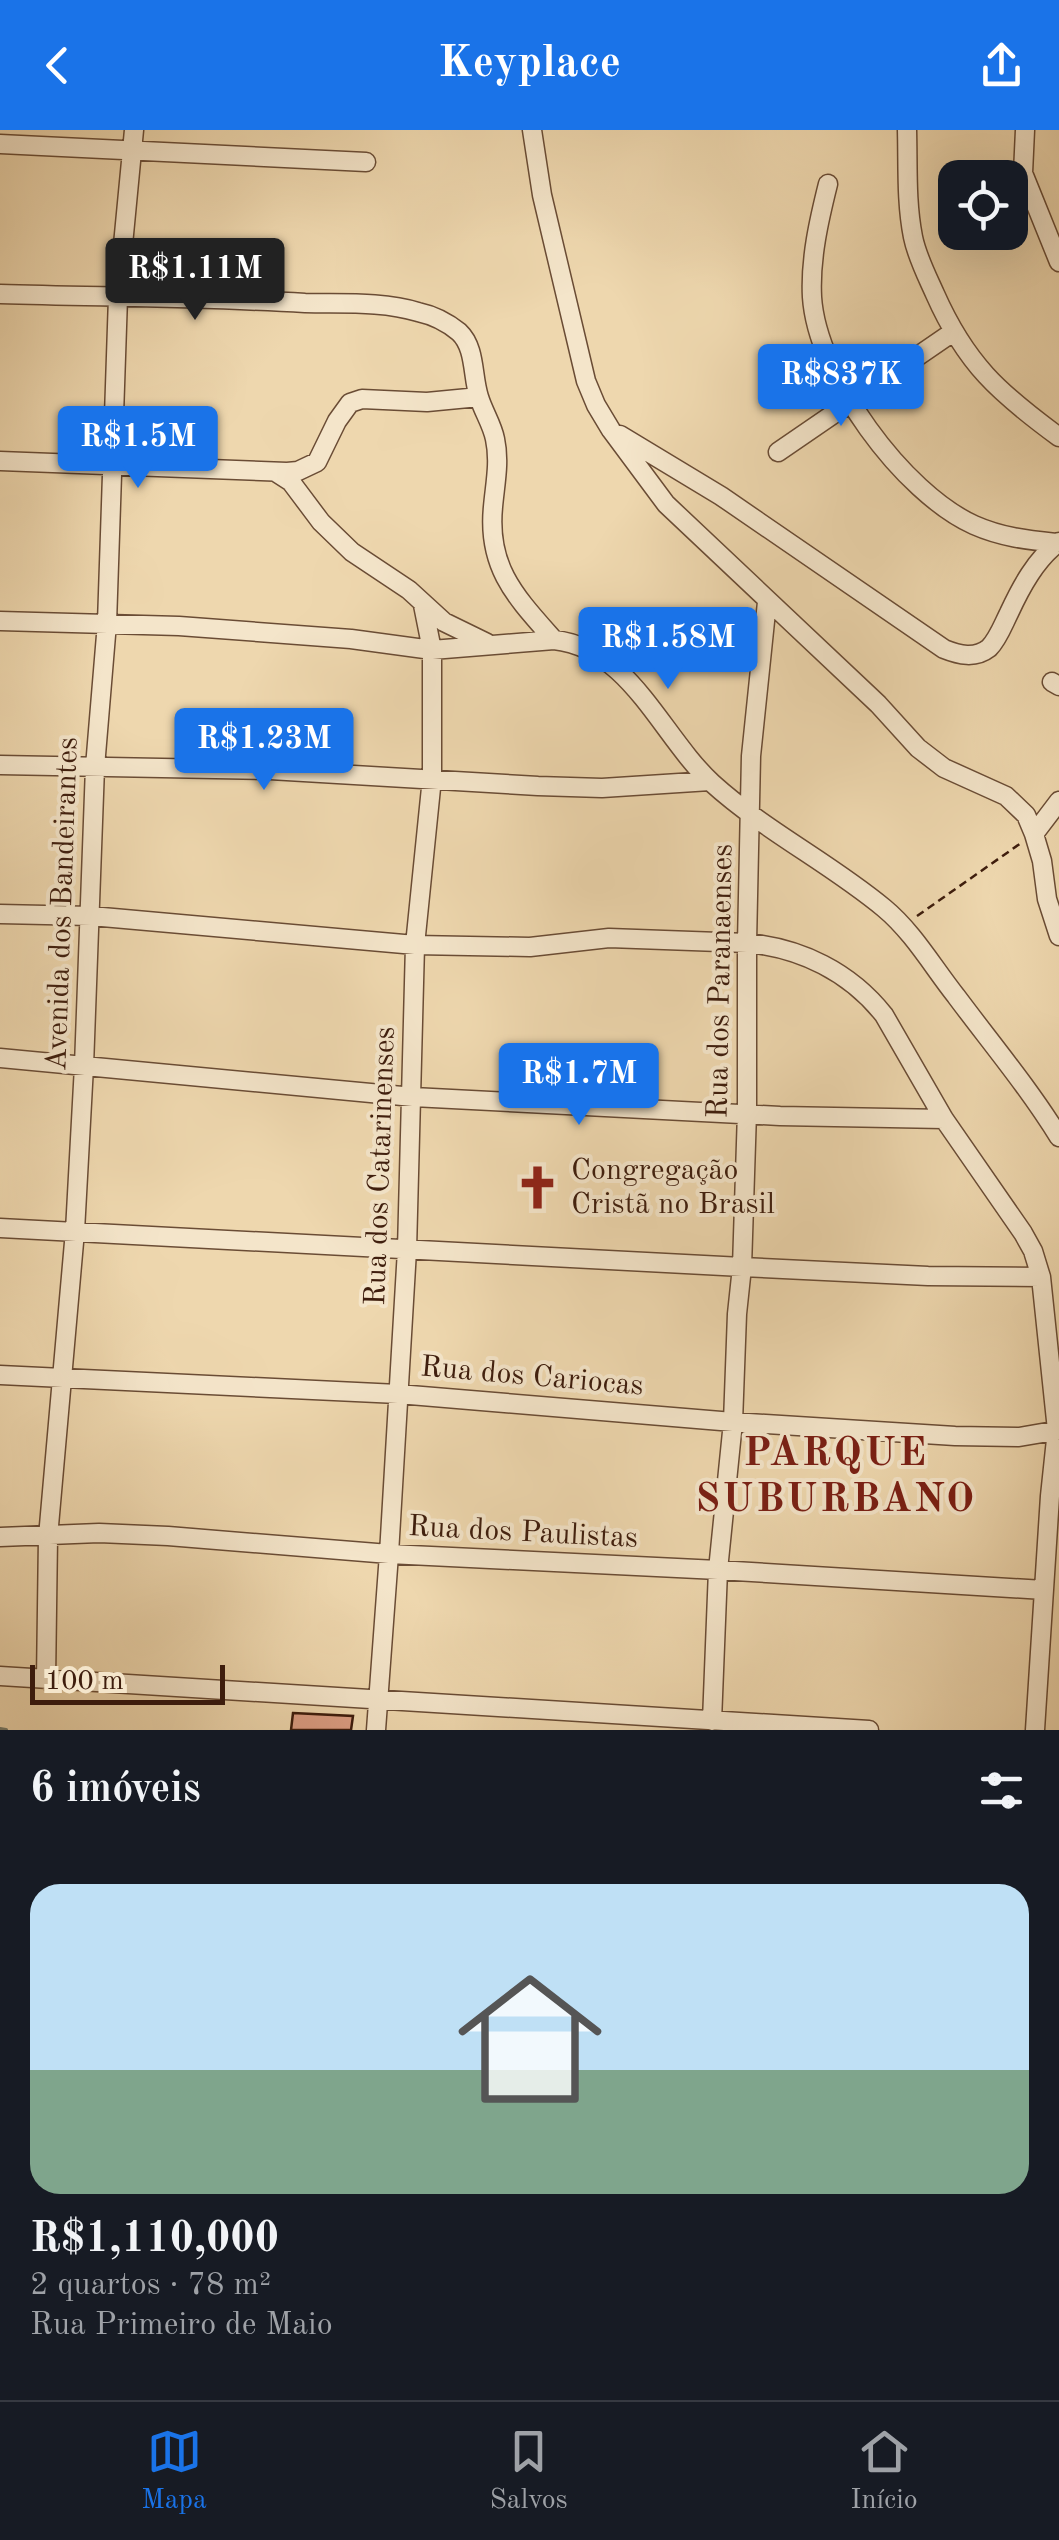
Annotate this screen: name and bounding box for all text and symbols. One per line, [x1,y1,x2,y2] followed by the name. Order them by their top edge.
[30,38,85,93] icon: back
[974,38,1029,93] icon: share
[438,42,621,87] text: Keyplace
[938,160,1028,250] map controls
[938,160,1028,250] button: locate
[103,238,287,323] pin: R$1.11M
[127,254,263,286] text: R$1.11M
[760,344,922,429] pin: R$837K
[780,360,902,392] text: R$837K
[57,406,219,491] pin: R$1.5M
[80,422,196,454] text: R$1.5M
[576,607,760,692] pin: R$1.58M
[600,623,736,655] text: R$1.58M
[172,708,356,793] pin: R$1.23M
[196,724,332,756] text: R$1.23M
[42,736,84,1072] street label: Avenida dos Bandeirantes
[704,843,738,1119] street label: Rua dos Paranaenses
[361,1026,401,1306] street label: Rua dos Catarinenses
[498,1043,660,1128] pin: R$1.7M
[521,1059,637,1091] text: R$1.7M
[571,1156,775,1220] place label: Congregação Cristã no Brasil
[514,1164,562,1212] church icon: Congregação Cristã no Brasil
[419,1352,645,1402] street label: Rua dos Cariocas
[695,1435,977,1521] district label: PARQUE SUBURBANO
[407,1512,639,1554] street label: Rua dos Paulistas
[30,1660,225,1704] scale bar
[45,1668,124,1696] text: 100 m
[974,1763,1029,1818] icon: filters
[30,1769,201,1811] text: 6 imóveis
[440,1949,620,2129] icon: home
[30,2219,279,2261] text: R$1,110,000
[30,2270,271,2302] text: 2 quartos · 78 m²
[30,2310,333,2342] text: Rua Primeiro de Maio
[141,2424,207,2519] tab: Mapa
[489,2424,568,2519] tab: Salvos
[850,2424,918,2519] tab: Início

